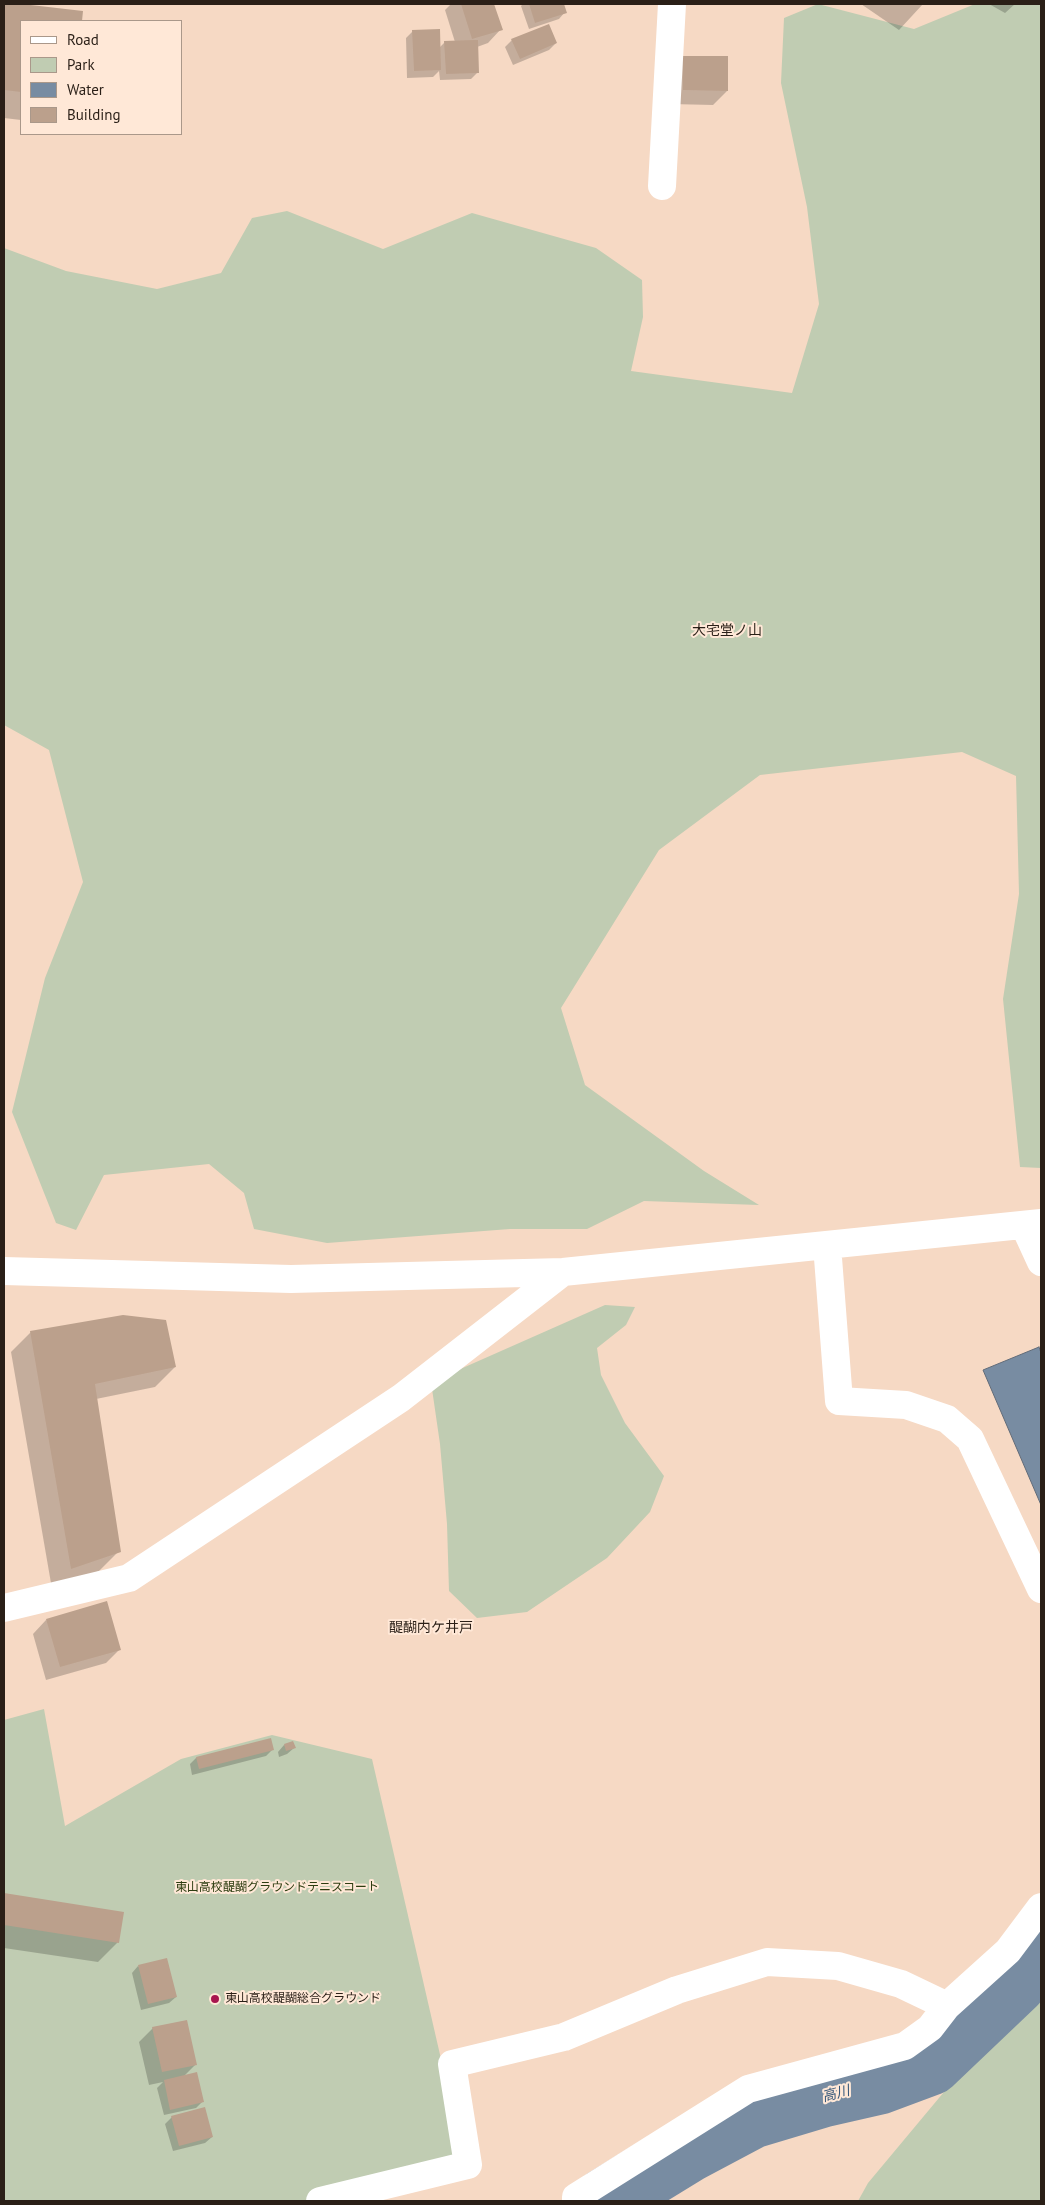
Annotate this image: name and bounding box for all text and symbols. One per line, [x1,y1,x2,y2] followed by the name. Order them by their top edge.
[20,20,182,135] legend
[67,30,99,49] text: Road
[67,55,95,74] text: Park
[67,80,104,99] text: Water
[67,105,121,124] text: Building
[692,623,762,639] district label: 大宅堂ノ山
[389,1620,473,1636] district label: 醍醐内ケ井戸
[175,1881,379,1895] park label: 東山高校醍醐グラウンドテニスコート
[225,1992,381,2006] place label: 東山高校醍醐総合グラウンド
[209,1993,221,2005] marker: 東山高校醍醐総合グラウンド
[820,2082,852,2106] water label: 高川

